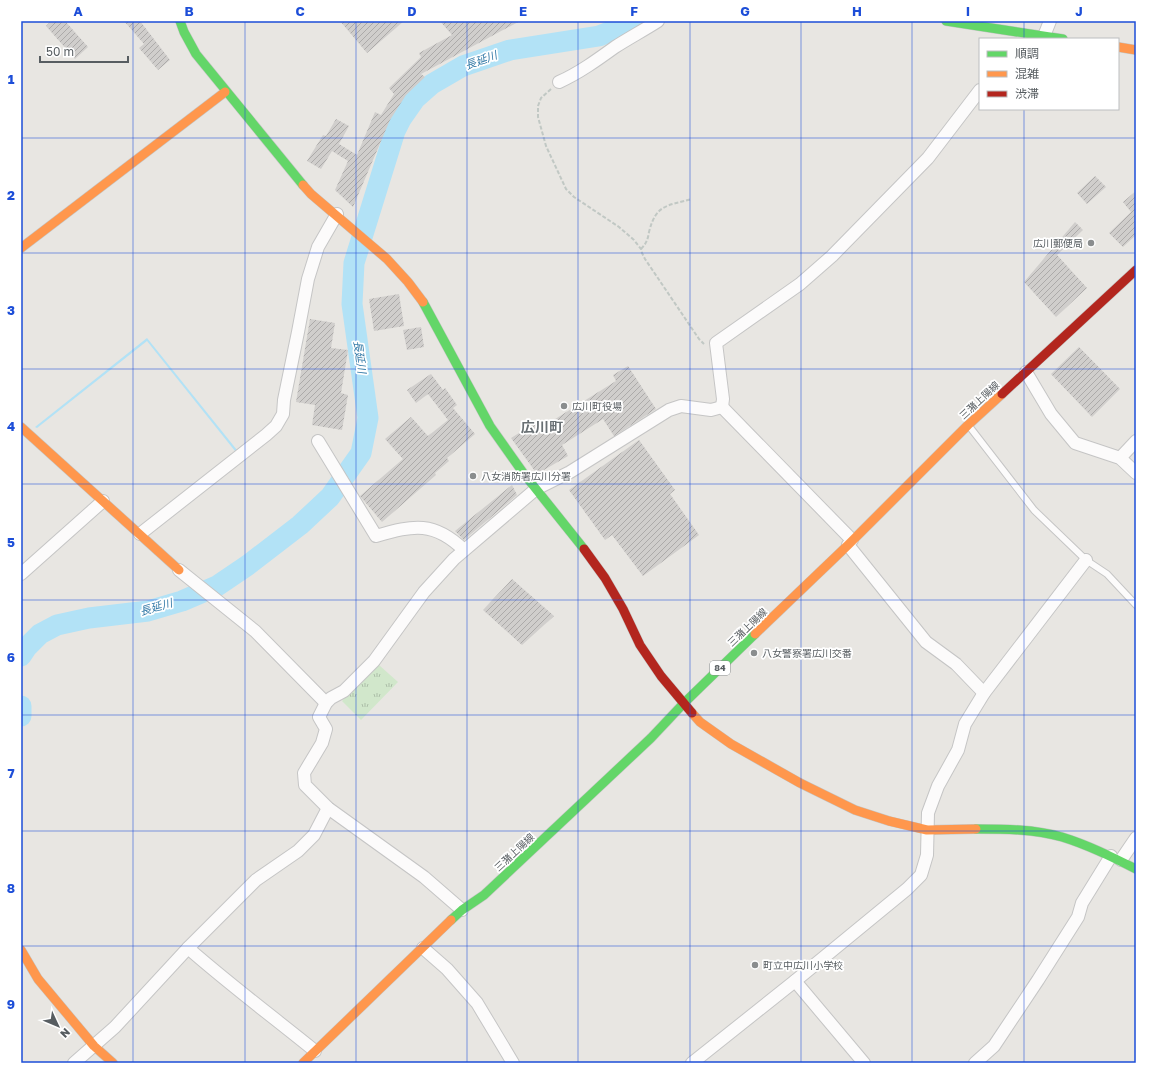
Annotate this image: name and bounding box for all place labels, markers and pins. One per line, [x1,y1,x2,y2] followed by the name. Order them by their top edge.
[1033,237,1083,249] place label: 広川郵便局
[1086,238,1096,248] marker: 広川郵便局
[572,400,622,412] place label: 広川町役場
[559,401,569,411] marker: 広川町役場
[481,470,571,482] place label: 八女消防署広川分署
[468,471,478,481] marker: 八女消防署広川分署
[762,647,852,659] place label: 八女警察署広川交番
[749,648,759,658] marker: 八女警察署広川交番
[763,959,843,971] place label: 町立中広川小学校
[750,960,760,970] marker: 町立中広川小学校

